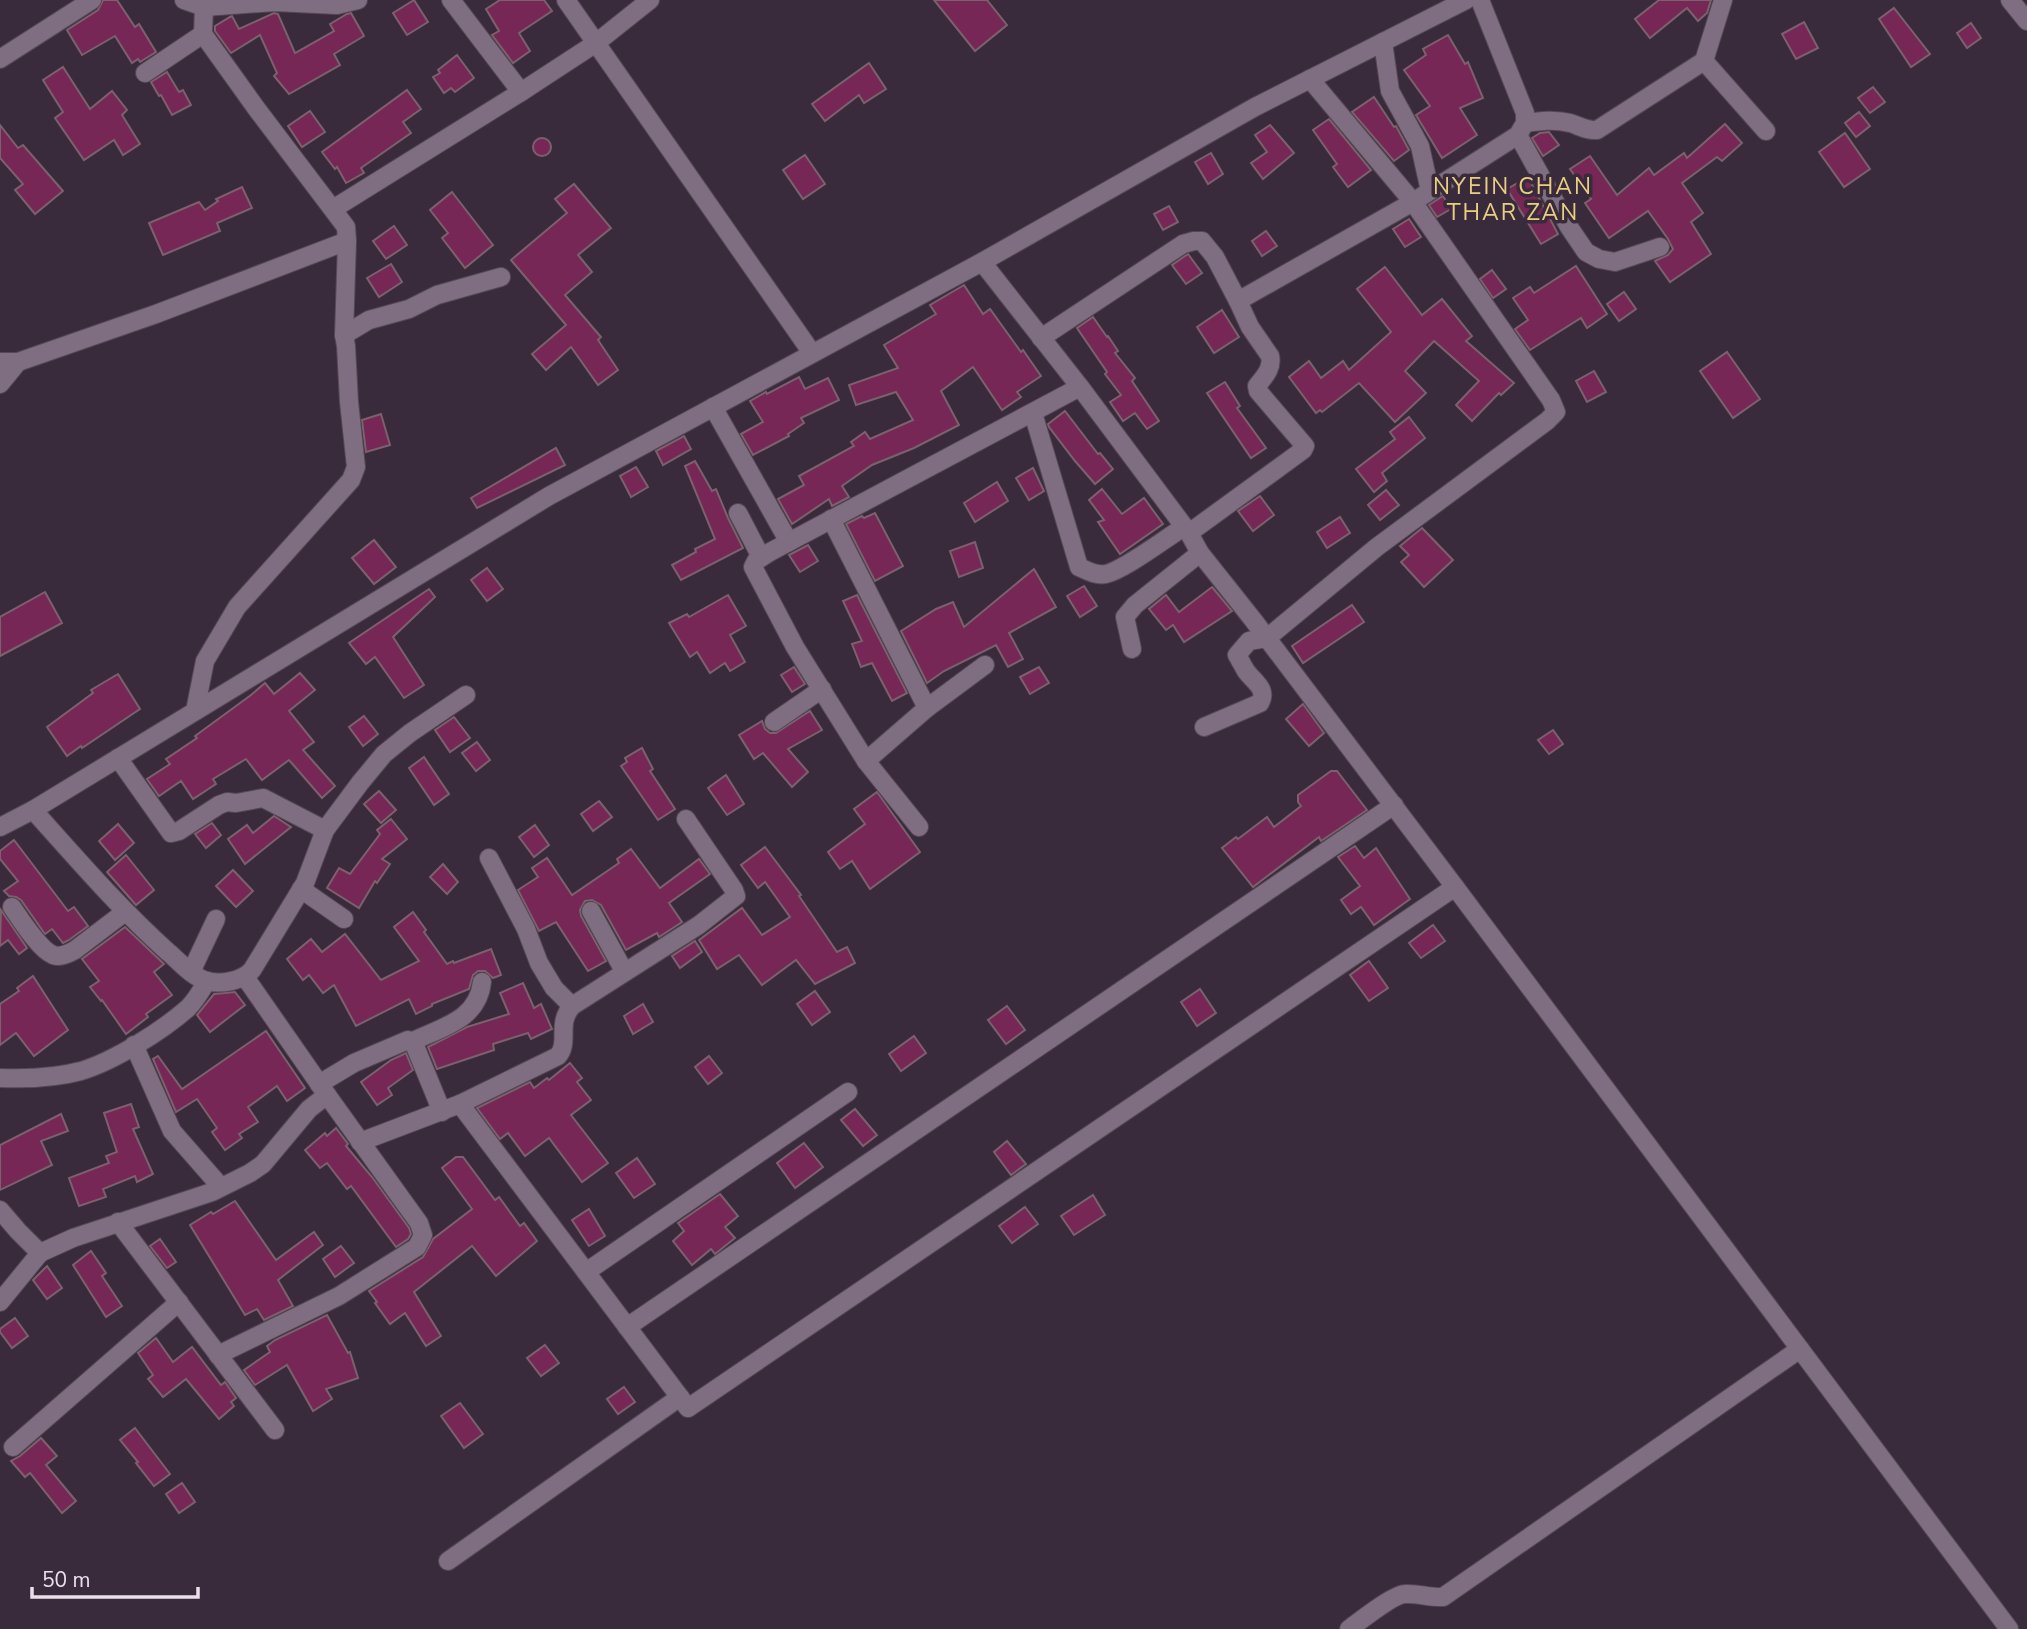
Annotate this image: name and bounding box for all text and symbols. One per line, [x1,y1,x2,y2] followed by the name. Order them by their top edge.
[1433,171,1593,228] district label: NYEIN CHAN THAR ZAN
[32,1556,198,1600] scale bar
[42,1566,91,1594] text: 50 m

